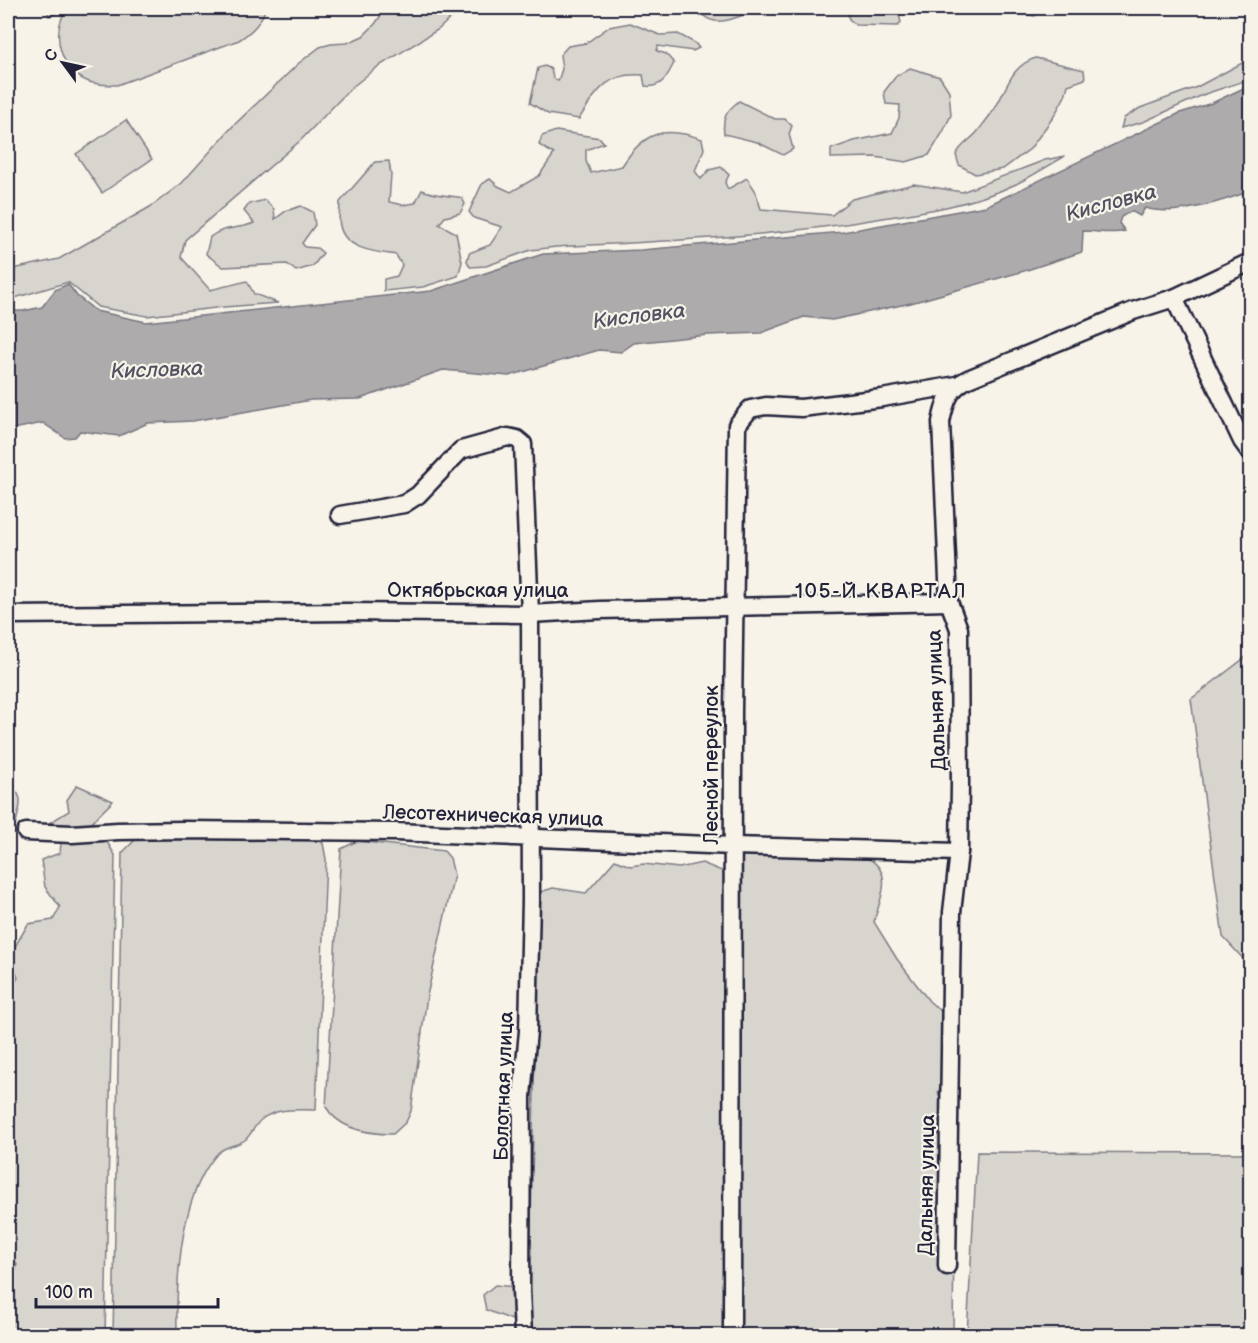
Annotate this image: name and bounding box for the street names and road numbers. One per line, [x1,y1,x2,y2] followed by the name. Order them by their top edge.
[387,579,569,603] street label: Октябрьская улица
[923,629,951,771] street label: Дальняя улица
[700,685,724,846] street label: Лесной переулок
[381,800,604,832] street label: Лесотехническая улица
[489,1011,519,1161] street label: Болотная улица
[914,1114,940,1256] street label: Дальняя улица

